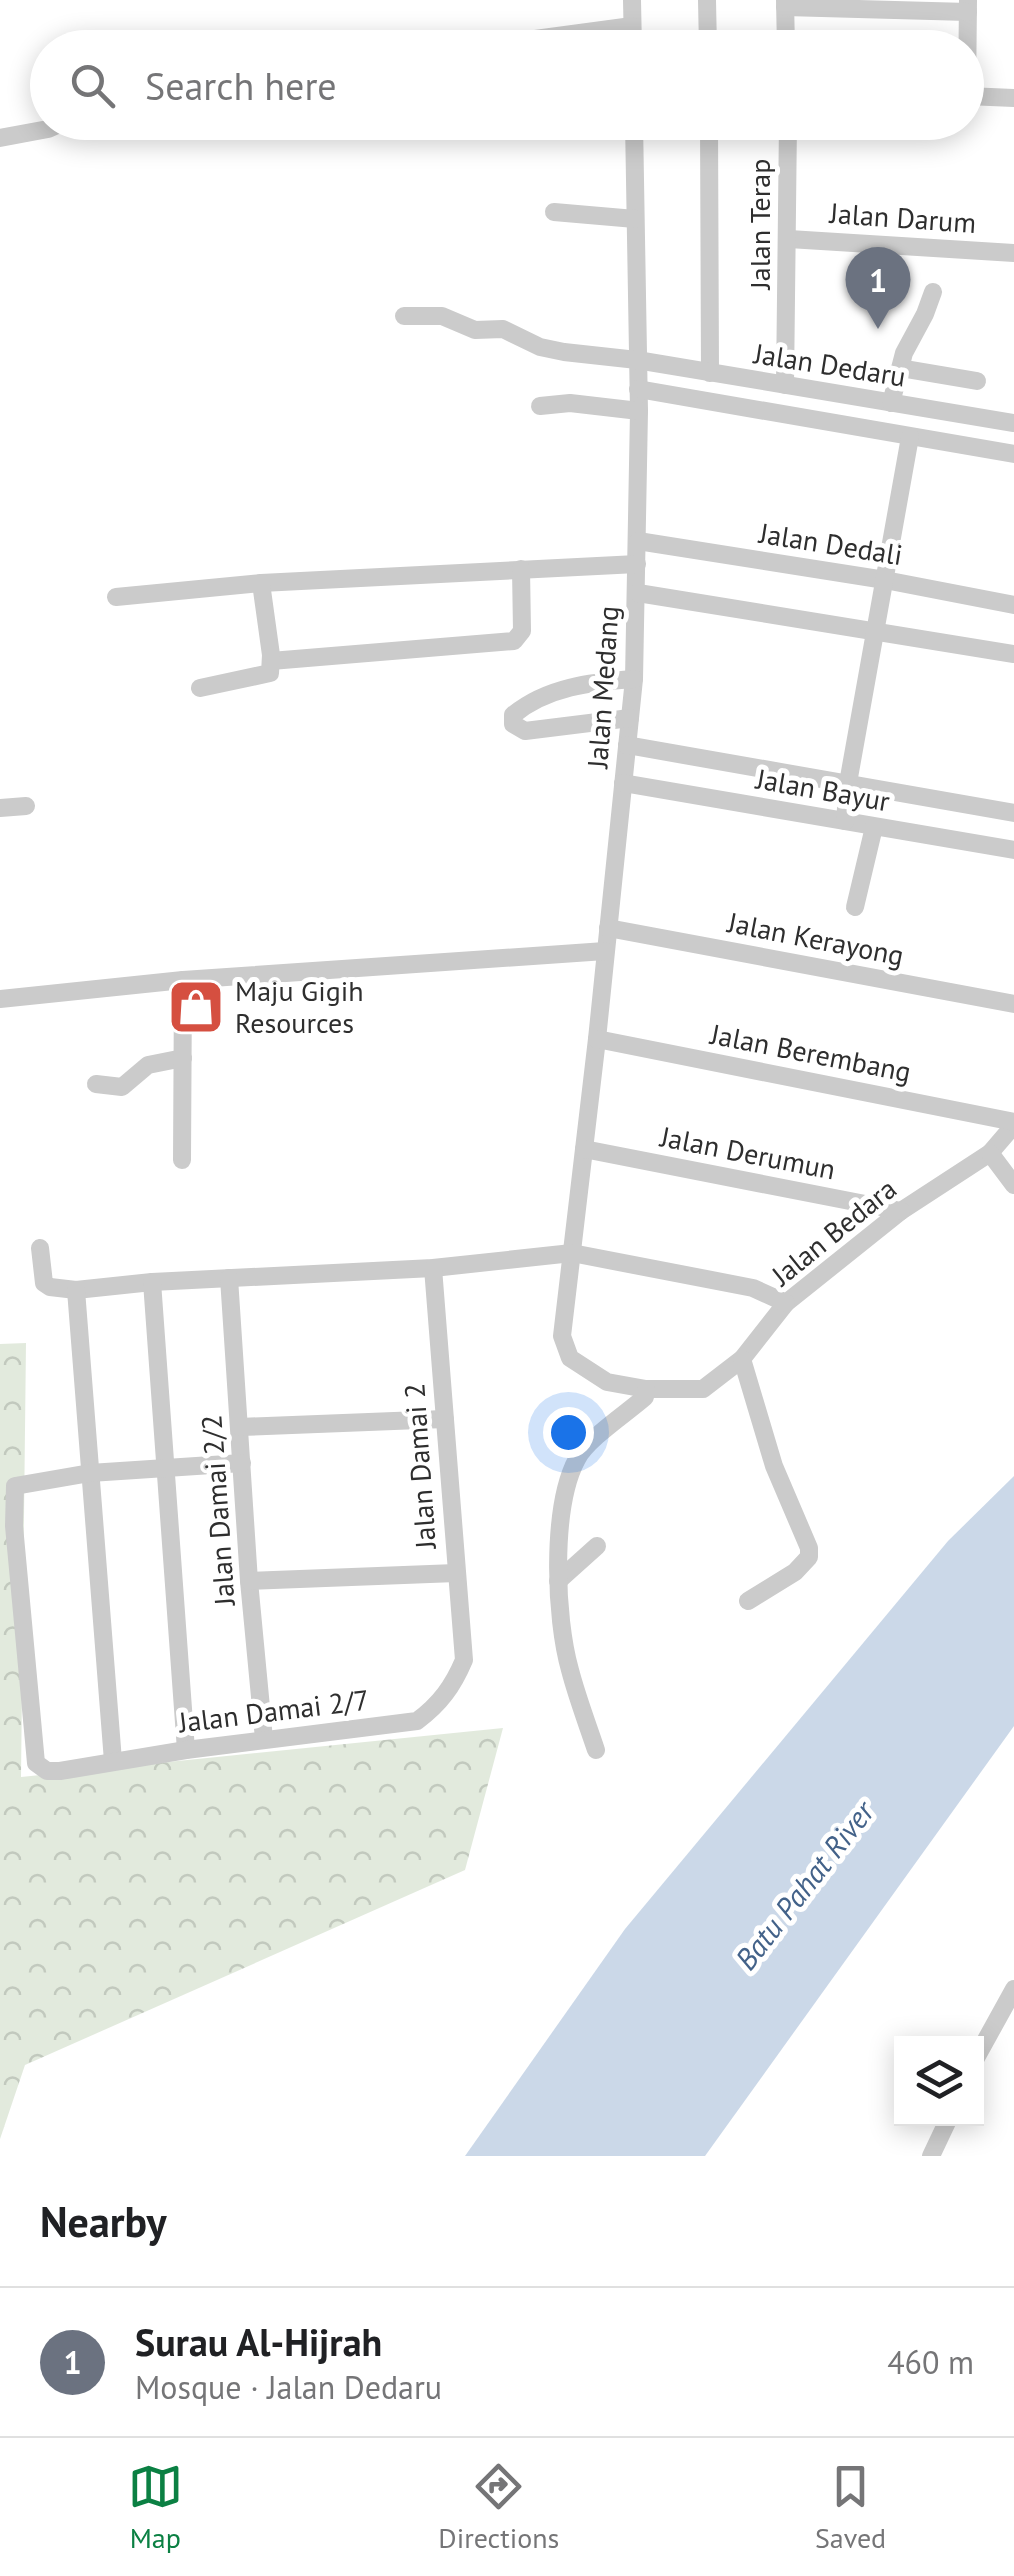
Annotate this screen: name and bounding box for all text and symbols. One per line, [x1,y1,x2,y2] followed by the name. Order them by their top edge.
[30,30,984,140] search box
[65,58,120,113] icon: search
[145,61,337,110] text: Search here
[741,159,778,290] street label: Jalan Terap
[828,194,977,241] street label: Jalan Darum
[846,246,910,329] pin: 1
[751,334,909,395] street label: Jalan Dedaru
[756,514,905,573] street label: Jalan Dedali
[578,605,627,770] street label: Jalan Medang
[753,759,893,820] street label: Jalan Bayur
[724,903,907,974] street label: Jalan Kerayong
[235,972,364,1041] place label: Maju Gigih Resources
[166,977,226,1037] shop icon: Maju Gigih Resources
[707,1015,914,1090] street label: Jalan Berembang
[657,1117,839,1188] street label: Jalan Derumun
[763,1170,904,1294] street label: Jalan Bedara
[395,1382,444,1551] street label: Jalan Damai 2
[543,1407,594,1458] your location
[192,1413,243,1608] street label: Jalan Damai 2/2
[176,1680,371,1741] street label: Jalan Damai 2/7
[726,1791,883,1977] water label: Batu Pahat River
[894,2036,984,2126] map controls
[894,2036,984,2126] button: layers
[40,2194,167,2249] text: Nearby
[135,2317,382,2366] text: Surau Al-Hijrah
[63,2341,82,2383] text: 1
[887,2341,974,2383] text: 460 m
[135,2366,442,2408] text: Mosque · Jalan Dedaru
[128,2459,183,2556] tab: Map
[438,2459,559,2556] tab: Directions
[815,2459,886,2556] tab: Saved

